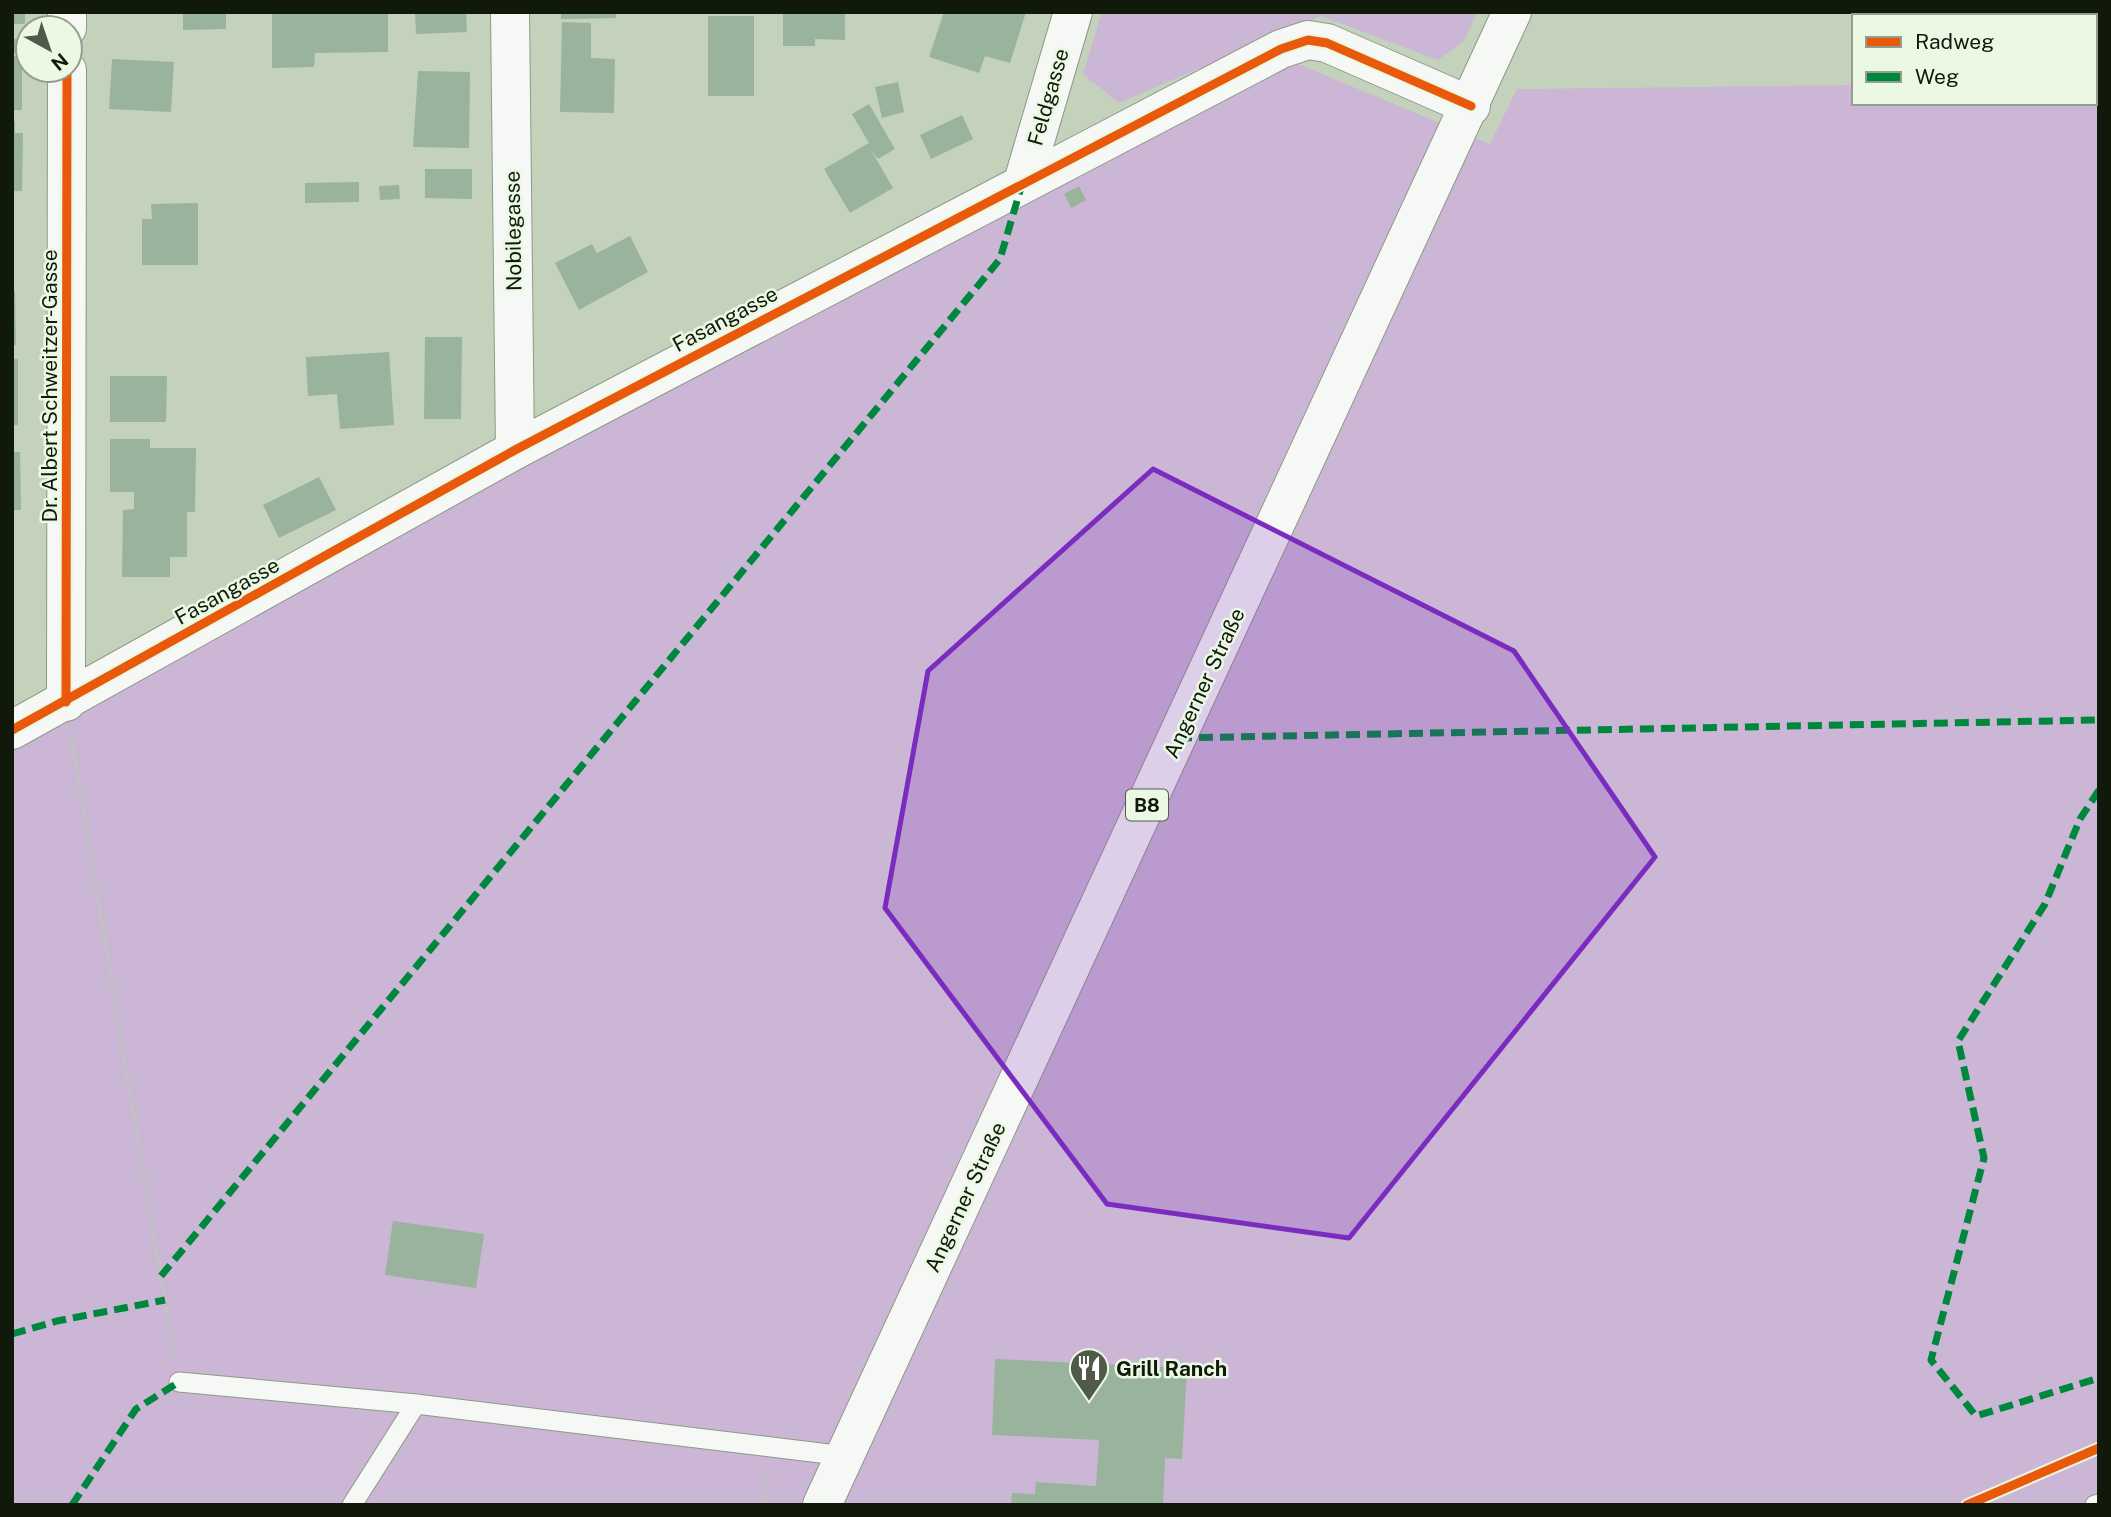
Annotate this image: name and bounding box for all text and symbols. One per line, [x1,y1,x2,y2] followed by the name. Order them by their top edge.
[14,14,84,84] north arrow
[1852,14,2097,105] legend
[1915,29,1994,54] text: Radweg
[1022,46,1074,148] street label: Feldgasse
[47,49,73,75] text: N
[1915,64,1959,89] text: Weg
[499,171,527,291] street label: Nobilegasse
[37,249,62,523] street label: Dr. Albert Schweitzer-Gasse
[668,281,782,357] street label: Fasangasse
[170,552,284,630] street label: Fasangasse
[1158,604,1250,762] street label: Angerner Straße
[1126,790,1168,820] road number: B8
[919,1118,1011,1276] street label: Angerner Straße
[1068,1347,1110,1402] restaurant icon: Grill Ranch
[1116,1356,1227,1381] place label: Grill Ranch

